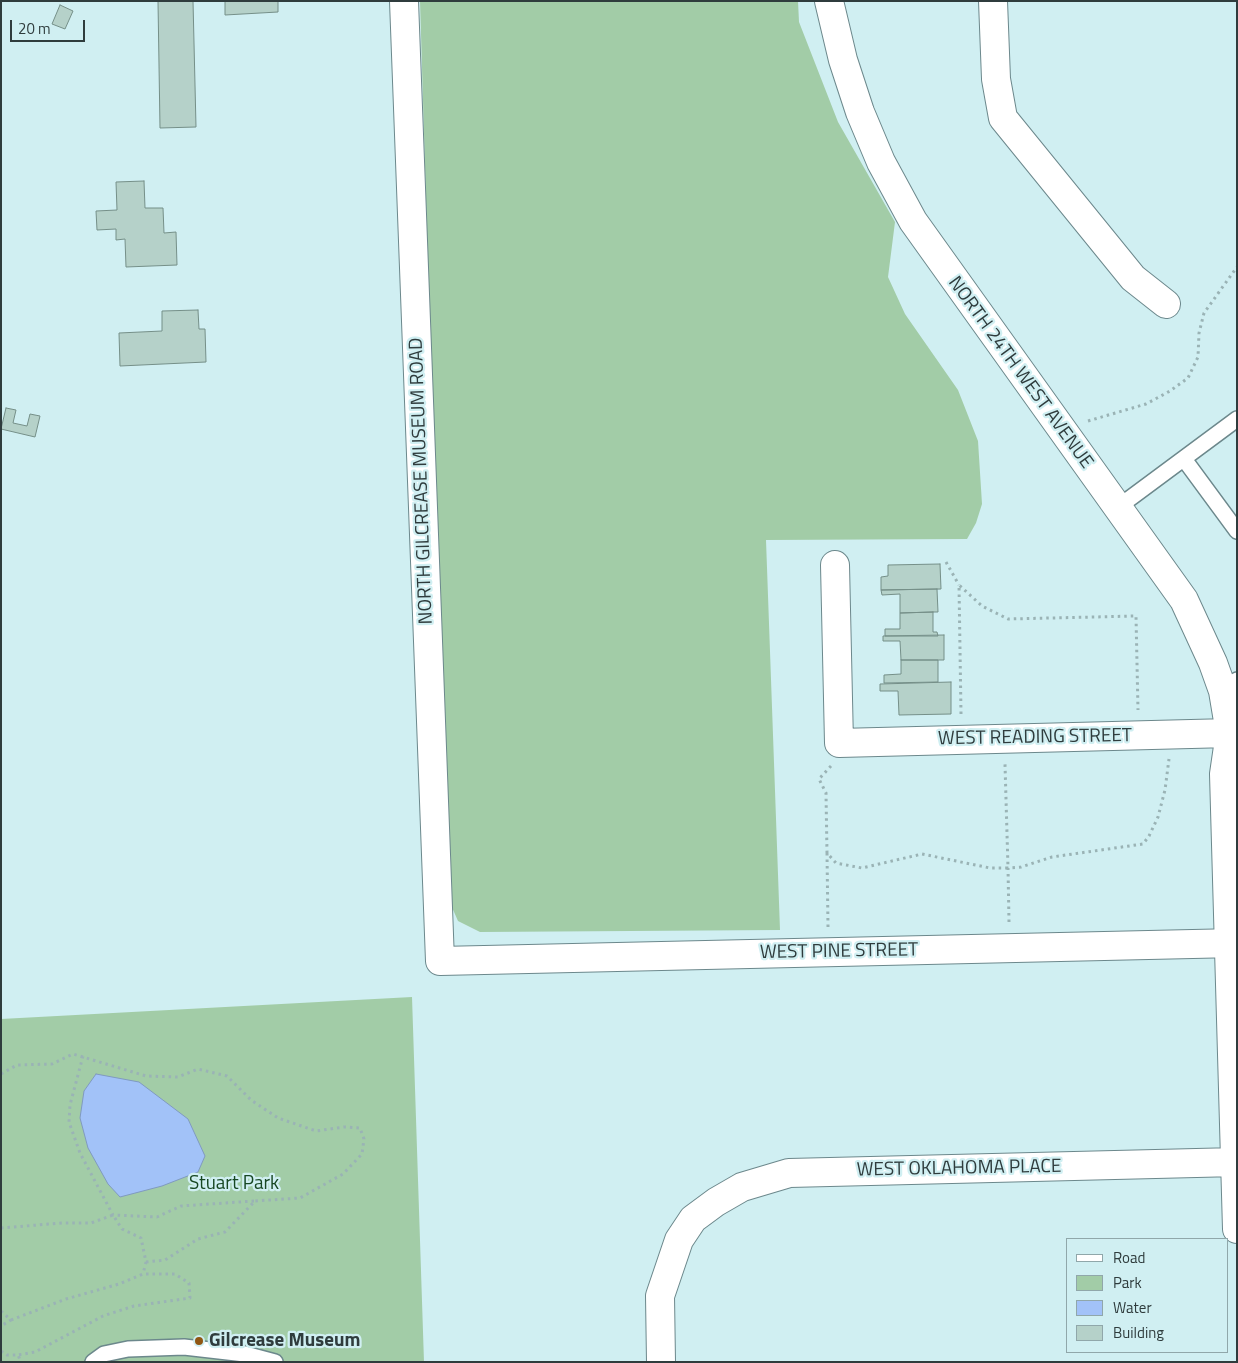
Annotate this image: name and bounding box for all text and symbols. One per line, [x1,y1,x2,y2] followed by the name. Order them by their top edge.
[12,10,88,42] scale bar
[18,17,51,40] text: 20 m
[943,273,1097,473] street label: NORTH 24TH WEST AVENUE
[406,337,438,625] street label: NORTH GILCREASE MUSEUM ROAD
[938,725,1132,751] street label: WEST READING STREET
[760,939,918,965] street label: WEST PINE STREET
[856,1156,1062,1182] street label: WEST OKLAHOMA PLACE
[189,1173,279,1195] park label: Stuart Park
[1066,1238,1228,1353] legend
[1113,1246,1145,1269] text: Road
[1113,1271,1142,1294] text: Park
[1113,1296,1152,1319] text: Water
[1113,1321,1164,1344] text: Building
[209,1330,360,1352] place label: Gilcrease Museum
[193,1335,205,1347] marker: Gilcrease Museum

